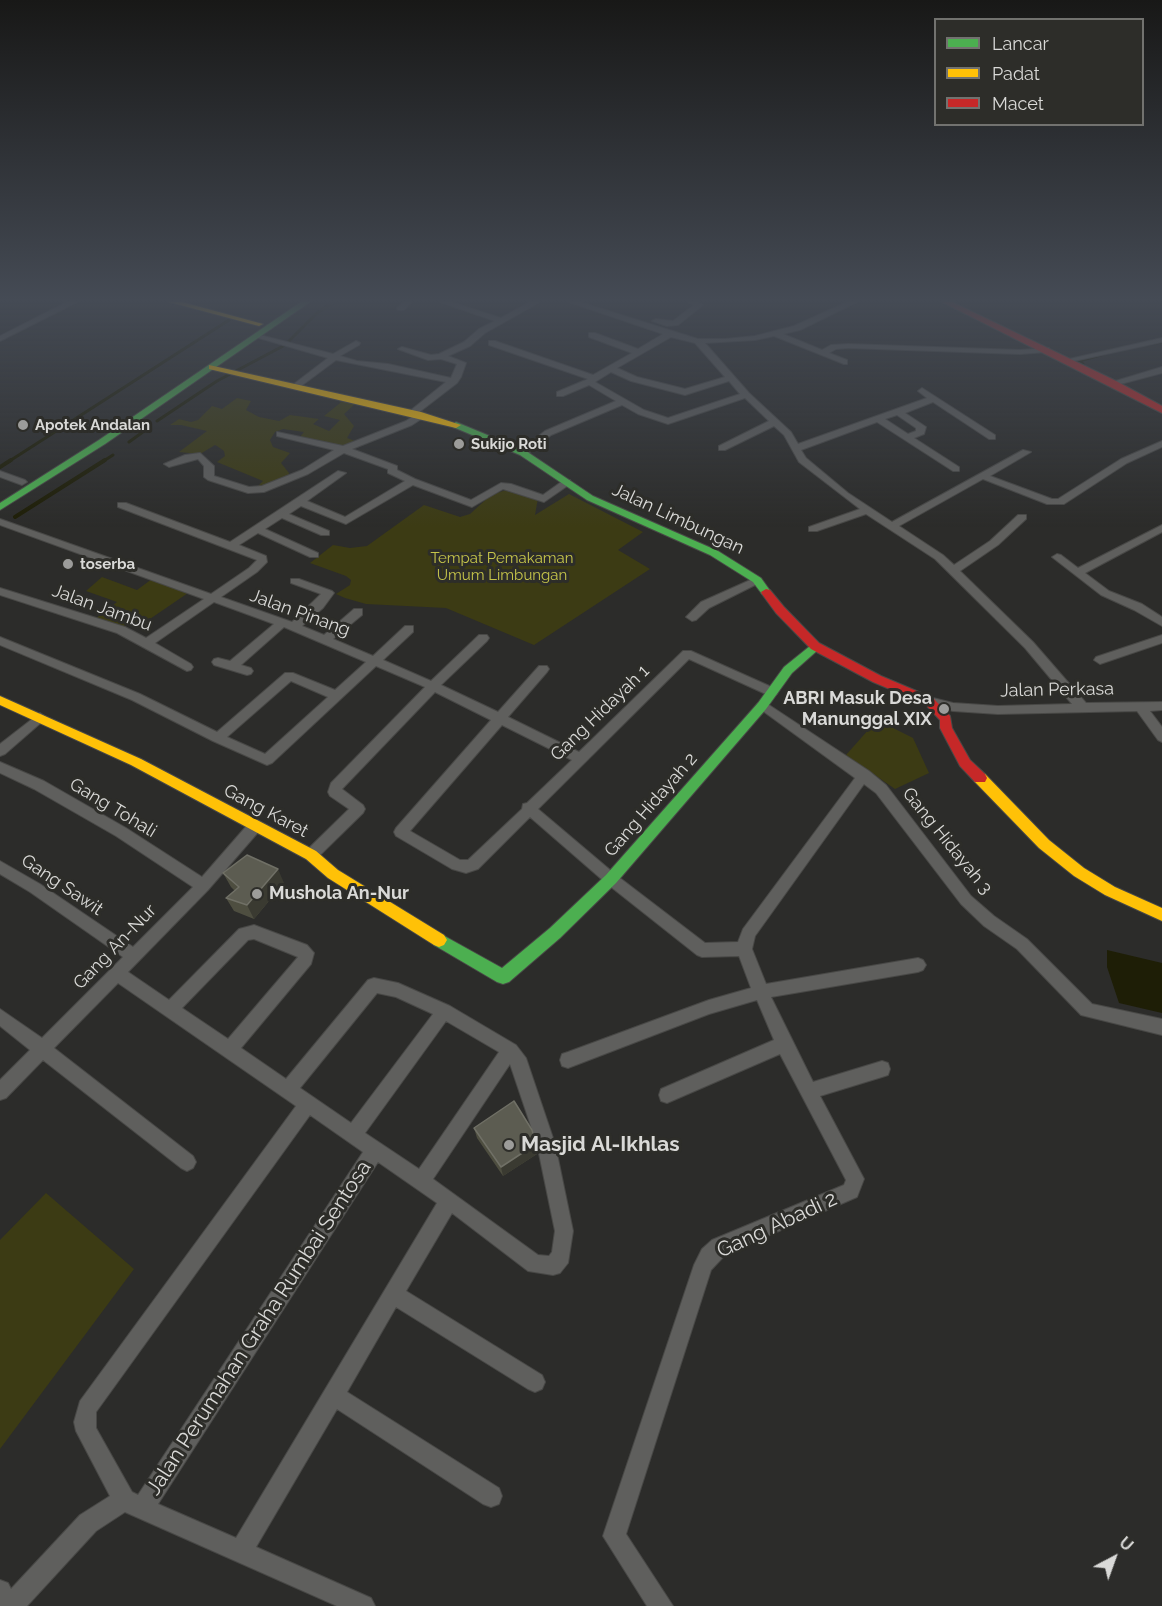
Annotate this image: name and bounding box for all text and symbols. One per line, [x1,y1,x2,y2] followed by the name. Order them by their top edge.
[934,18,1144,126] legend
[992,33,1049,54] text: Lancar
[992,63,1040,84] text: Padat
[992,93,1044,114] text: Macet
[35,416,150,434] place label: Apotek Andalan
[16,418,30,432] marker: Apotek Andalan
[471,435,546,453] place label: Sukijo Roti
[452,437,466,451] marker: Sukijo Roti
[609,479,747,559] street label: Jalan Limbungan
[430,549,574,584] park label: Tempat Pemakaman Umum Limbungan
[80,555,135,573] place label: toserba
[61,557,75,571] marker: toserba
[49,580,155,636] street label: Jalan Jambu
[247,585,353,641] street label: Jalan Pinang
[546,660,654,766] street label: Gang Hidayah 1
[1000,678,1114,702] street label: Jalan Perkasa
[783,688,932,730] place label: ABRI Masuk Desa Manunggal XIX
[937,702,951,716] marker: ABRI Masuk Desa Manunggal XIX
[600,749,702,861] street label: Gang Hidayah 2
[66,774,160,842] street label: Gang Tohali
[220,780,312,842] street label: Gang Karet
[897,783,997,899] street label: Gang Hidayah 3
[17,850,107,920] street label: Gang Sawit
[269,883,409,905] place label: Mushola An-Nur
[250,887,264,901] marker: Mushola An-Nur
[69,900,161,994] street label: Gang An-Nur
[521,1132,680,1158] place label: Masjid Al-Ikhlas
[502,1138,516,1152] marker: Masjid Al-Ikhlas
[141,1156,377,1500] street label: Jalan Perumahan Graha Rumbai Sentosa
[713,1186,841,1264] street label: Gang Abadi 2
[1084,1528,1144,1588] north arrow
[1115,1533,1137,1555] text: U

